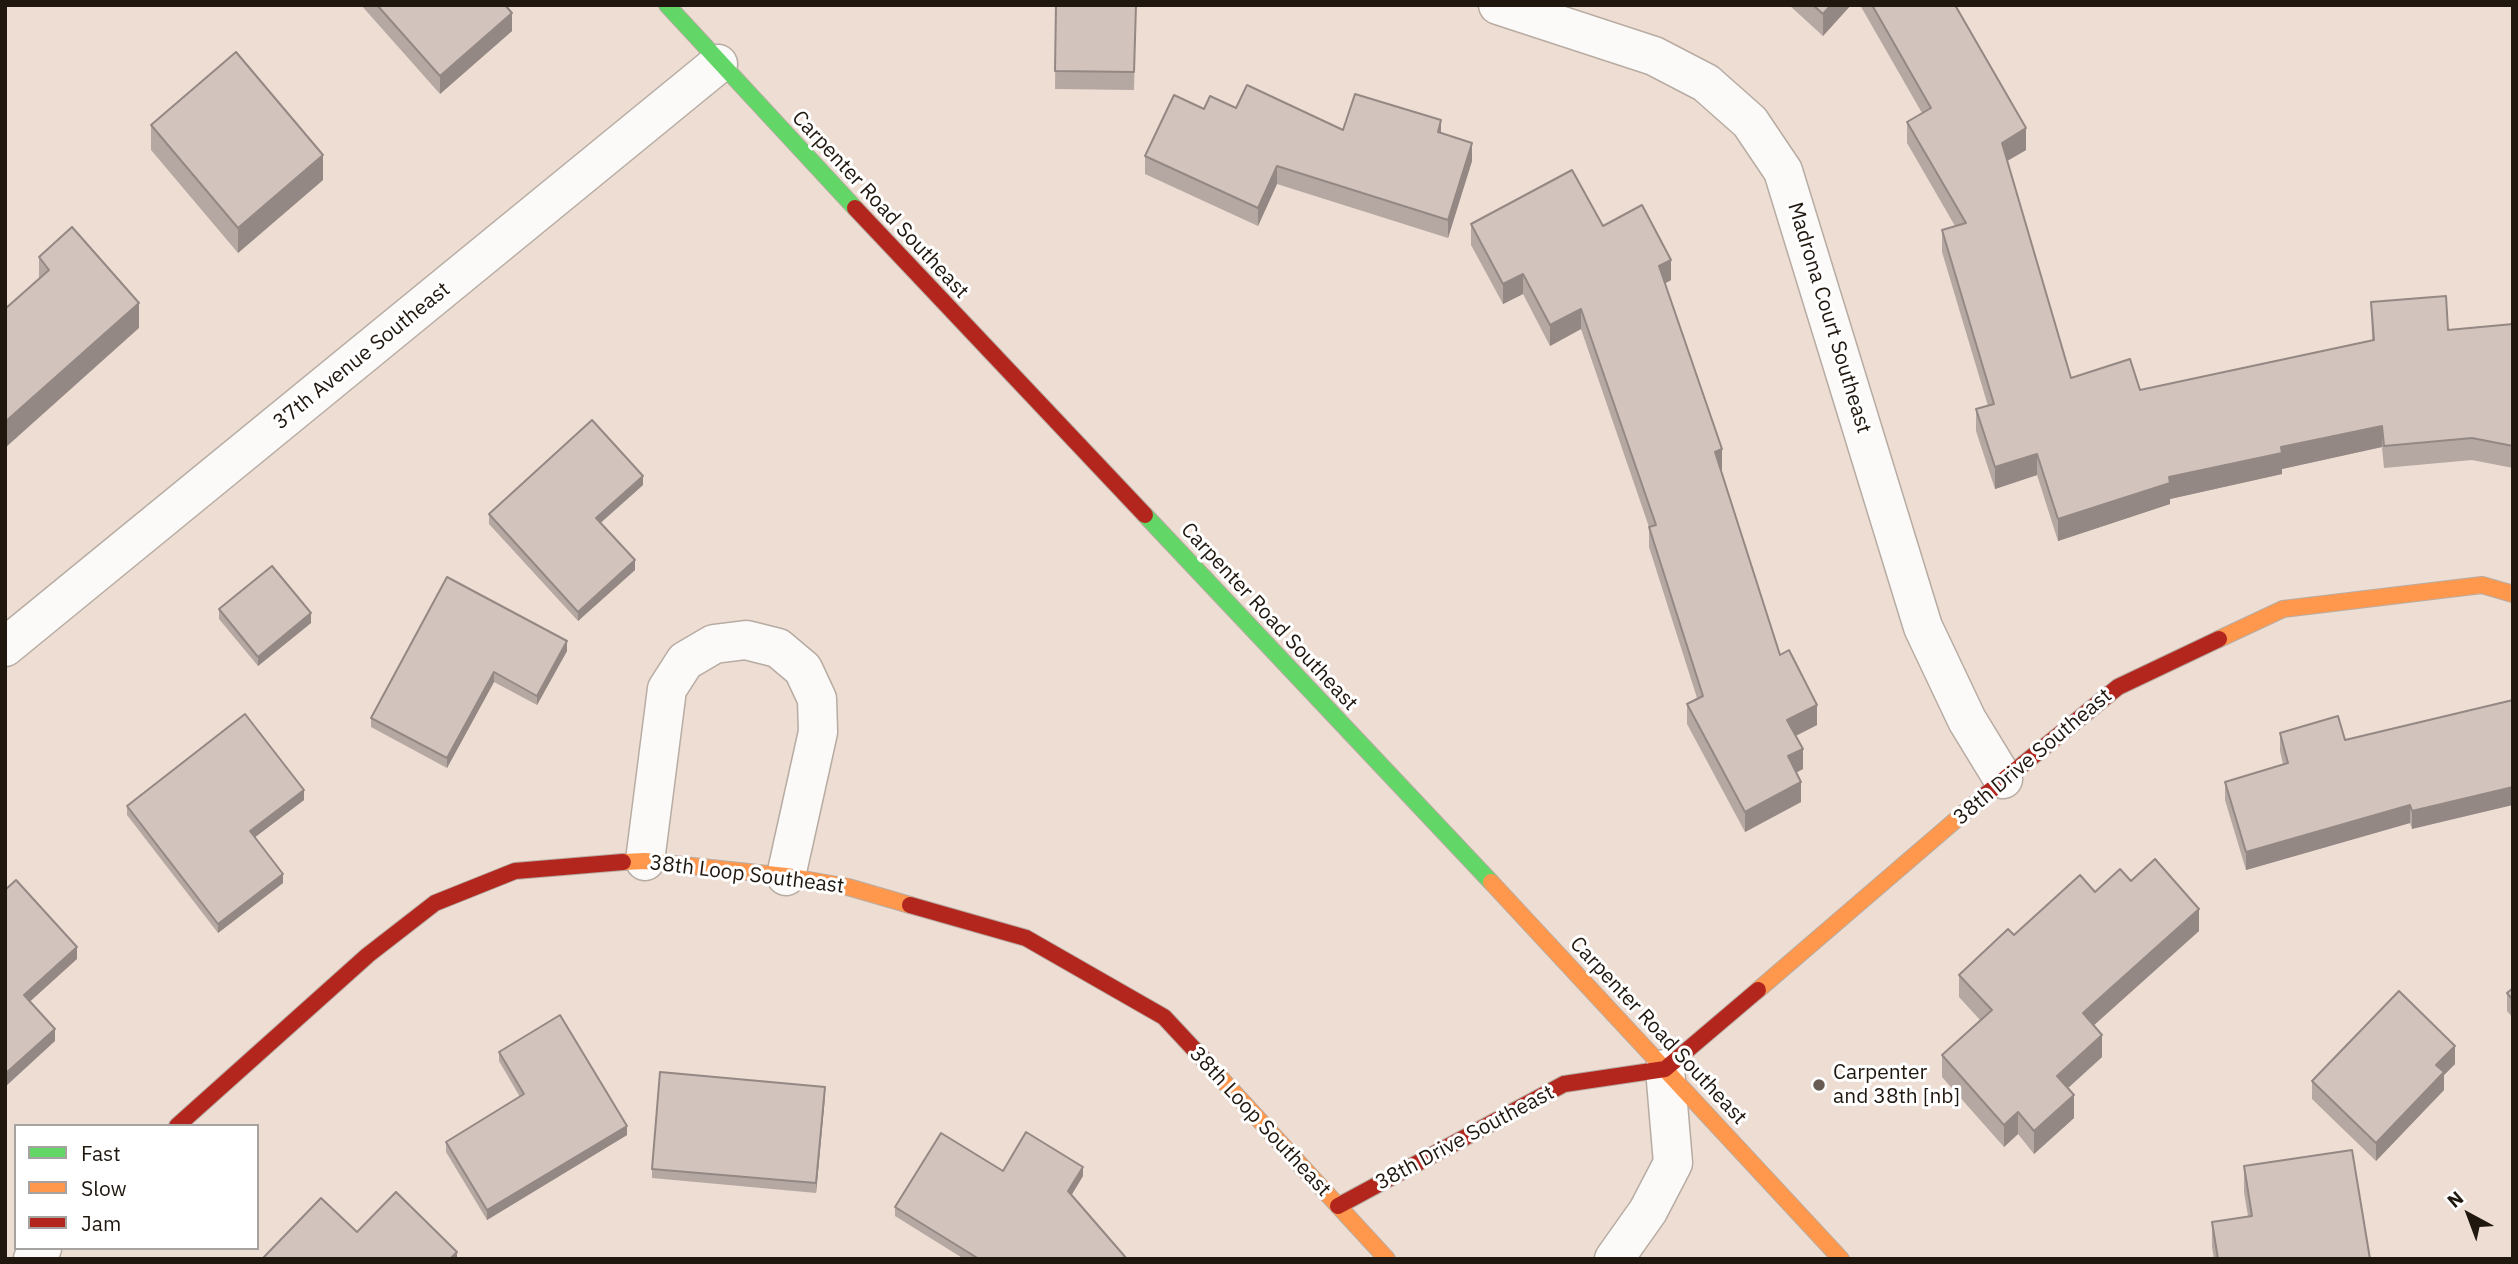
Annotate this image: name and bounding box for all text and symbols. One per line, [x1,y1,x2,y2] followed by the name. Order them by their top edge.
[786,106,974,304] street label: Carpenter Road Southeast
[1782,199,1876,437] street label: Madrona Court Southeast
[269,277,455,435] street label: 37th Avenue Southeast
[1175,518,1363,716] street label: Carpenter Road Southeast
[1949,684,2117,830] street label: 38th Drive Southeast
[648,851,846,899] street label: 38th Loop Southeast
[1564,932,1752,1130] street label: Carpenter Road Southeast
[1184,1042,1336,1202] street label: 38th Loop Southeast
[1833,1060,1960,1110] place label: Carpenter and 38th [nb]
[1811,1077,1827,1093] marker: Carpenter and 38th [nb]
[1371,1080,1559,1196] street label: 38th Drive Southeast
[14,1124,259,1250] legend
[81,1139,121,1167] text: Fast
[81,1174,127,1202] text: Slow
[2434,1180,2504,1250] north arrow
[2442,1186,2468,1213] text: N
[81,1209,121,1237] text: Jam

